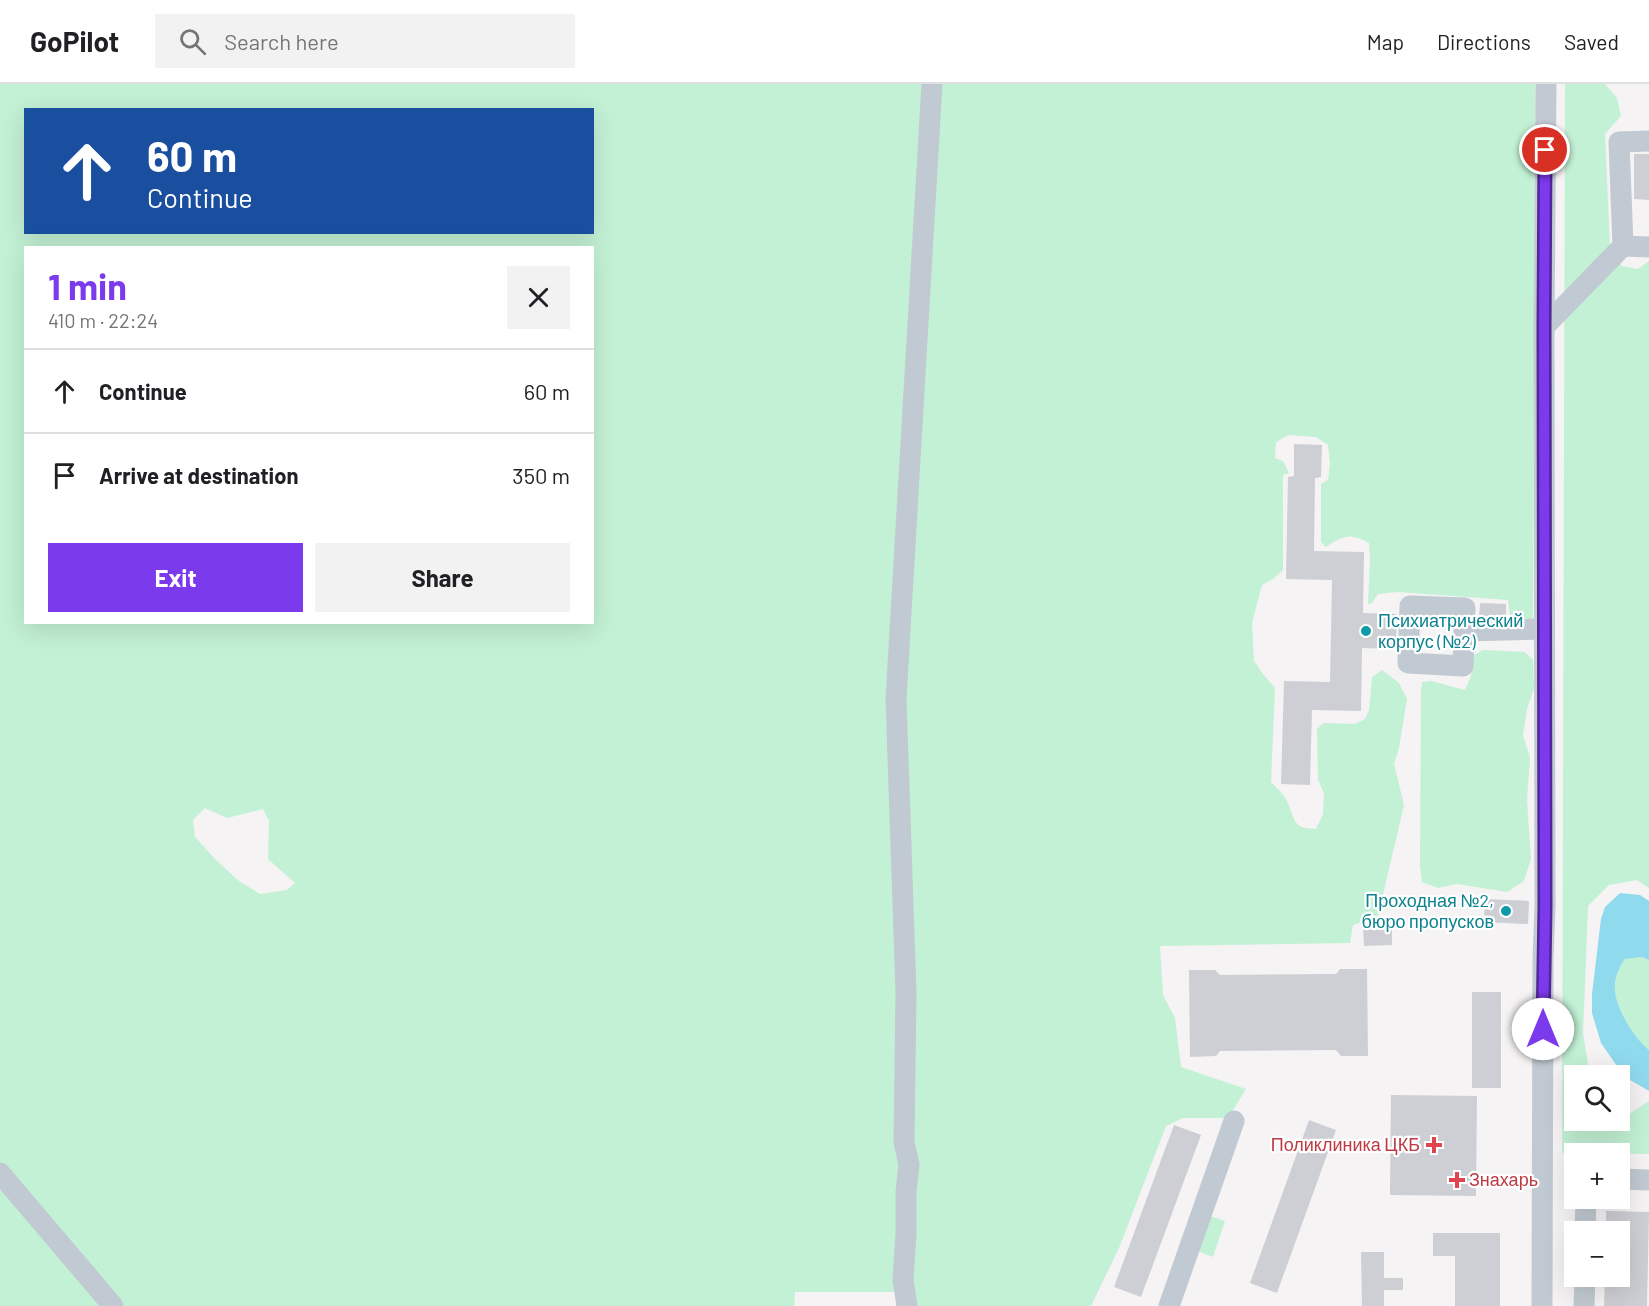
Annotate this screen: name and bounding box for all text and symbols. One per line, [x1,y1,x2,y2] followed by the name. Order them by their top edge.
[155,14,575,68] search box
[30,24,119,58] text: GoPilot
[176,25,209,58] icon: search
[224,28,339,54] text: Search here
[1367,29,1404,54] text: Map
[1437,29,1531,54] text: Directions
[1564,29,1619,54] text: Saved
[1519,124,1570,175] pin
[147,130,237,180] text: 60 m
[48,132,126,210] icon: ahead
[1528,133,1561,166] icon: arrive
[147,181,253,213] text: Continue
[48,264,127,307] text: 1 min
[507,266,570,329] button: close
[48,308,158,332] text: 410 m · 22:24
[48,375,81,408] icon: ahead
[99,378,187,404] text: Continue
[524,378,570,404] text: 60 m
[48,459,81,492] icon: arrive
[99,462,298,488] text: Arrive at destination
[512,462,570,488] text: 350 m
[48,543,303,612] button: Exit
[315,543,570,612] button: Share
[1378,609,1523,652] place label: Психиатрический корпус (№2)
[1359,624,1373,638] marker: Психиатрический корпус (№2)
[1362,889,1494,932] place label: Проходная №2, бюро пропусков
[1499,904,1513,918] marker: Проходная №2, бюро пропусков
[1511,997,1575,1061] position arrow
[1564,1065,1630,1287] map controls
[1564,1065,1630,1131] button: search
[1271,1133,1420,1155] place label: Поликлиника ЦКБ
[1425,1136,1443,1154] marker: Поликлиника ЦКБ
[1564,1143,1630,1209] button: +
[1469,1168,1538,1190] place label: Знахарь
[1450,1173,1464,1187] marker: Знахарь
[1564,1221,1630,1287] button: −

